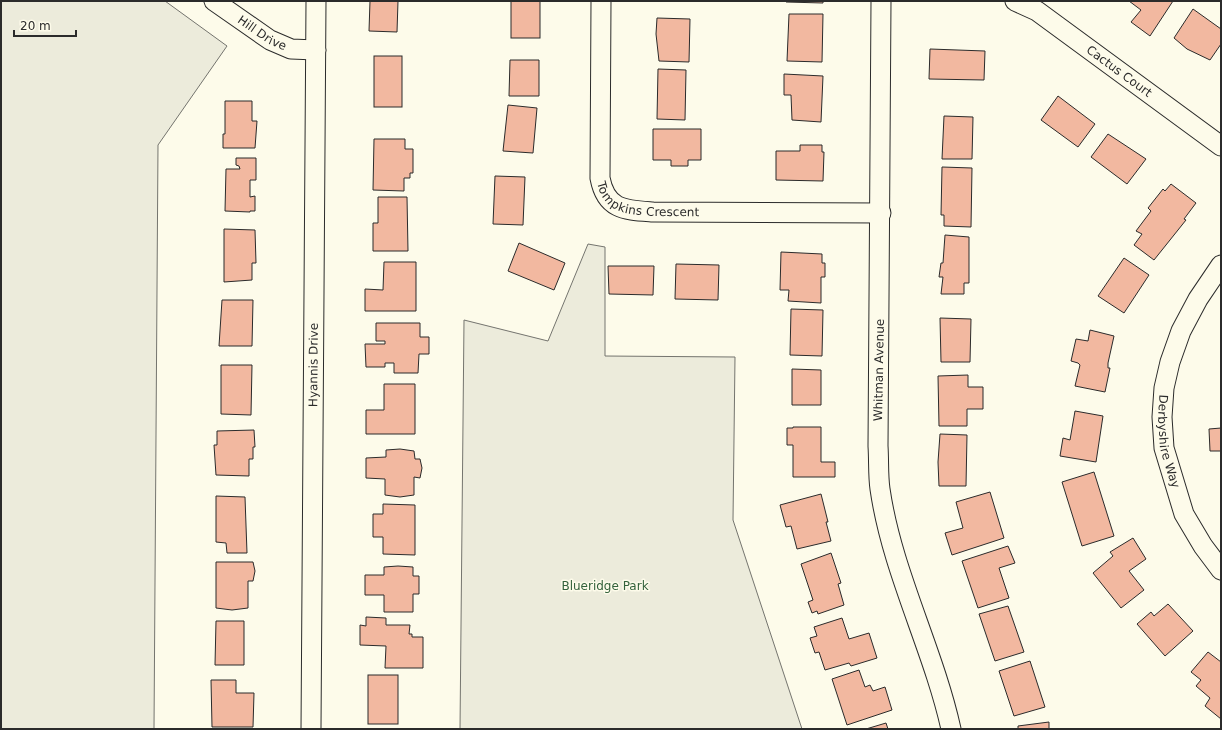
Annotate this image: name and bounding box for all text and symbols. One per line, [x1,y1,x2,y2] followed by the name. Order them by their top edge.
[14,12,76,38] scale bar
[235,13,289,53] street label: Hill Drive
[20,19,51,33] text: 20 m
[1084,43,1155,100] street label: Cactus Court
[594,179,699,219] street label: Tompkins Crescent
[871,319,887,421] street label: Whitman Avenue
[306,323,321,407] street label: Hyannis Drive
[1155,394,1183,490] street label: Derbyshire Way
[561,579,649,593] park label: Blueridge Park

